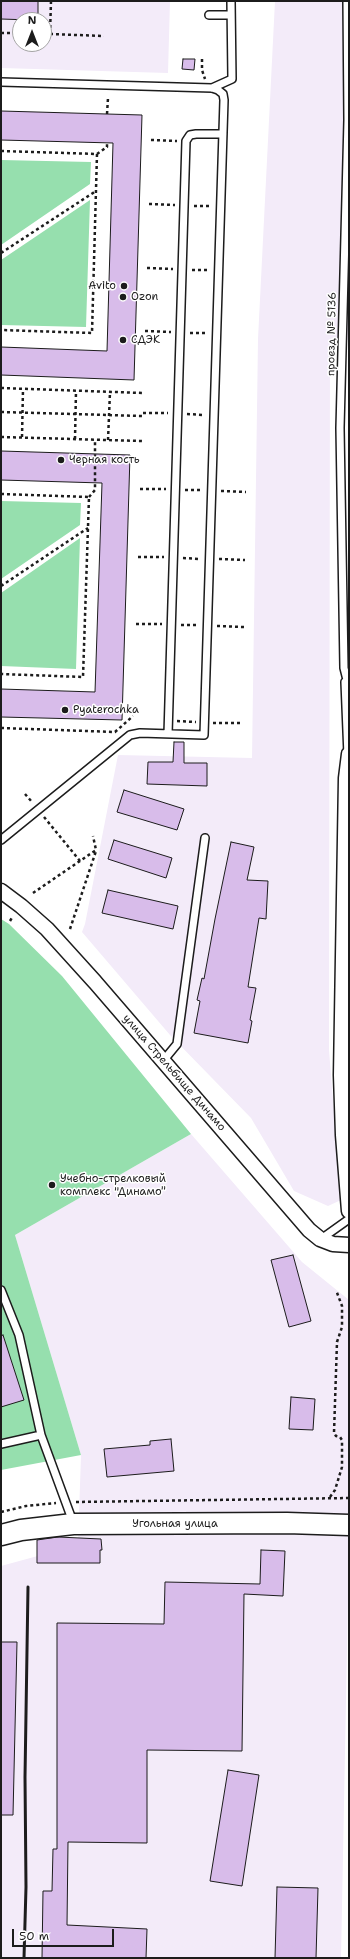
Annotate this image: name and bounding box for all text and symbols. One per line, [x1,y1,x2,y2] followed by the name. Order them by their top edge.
[12,12,52,52] north arrow
[28,13,36,28] text: N
[88,279,116,293] place label: Avito
[119,281,129,291] marker: Avito
[131,290,158,304] place label: Ozon
[118,292,128,302] marker: Ozon
[325,292,339,376] street label: проезд № 5136
[131,333,160,347] place label: СДЭК
[118,335,128,345] marker: СДЭК
[69,453,140,467] place label: Черная кость
[56,455,66,465] marker: Черная кость
[73,703,139,717] place label: Pyaterochka
[60,705,70,715] marker: Pyaterochka
[120,1012,228,1134] street label: улица Стрельбище Динамо
[60,1172,166,1198] place label: Учебно-стрелковый комплекс "Динамо"
[47,1180,57,1190] marker: Учебно-стрелковый комплекс "Динамо"
[132,1517,218,1531] street label: Угольная улица
[14,1921,116,1947] scale bar
[19,1928,49,1944] text: 50 m

